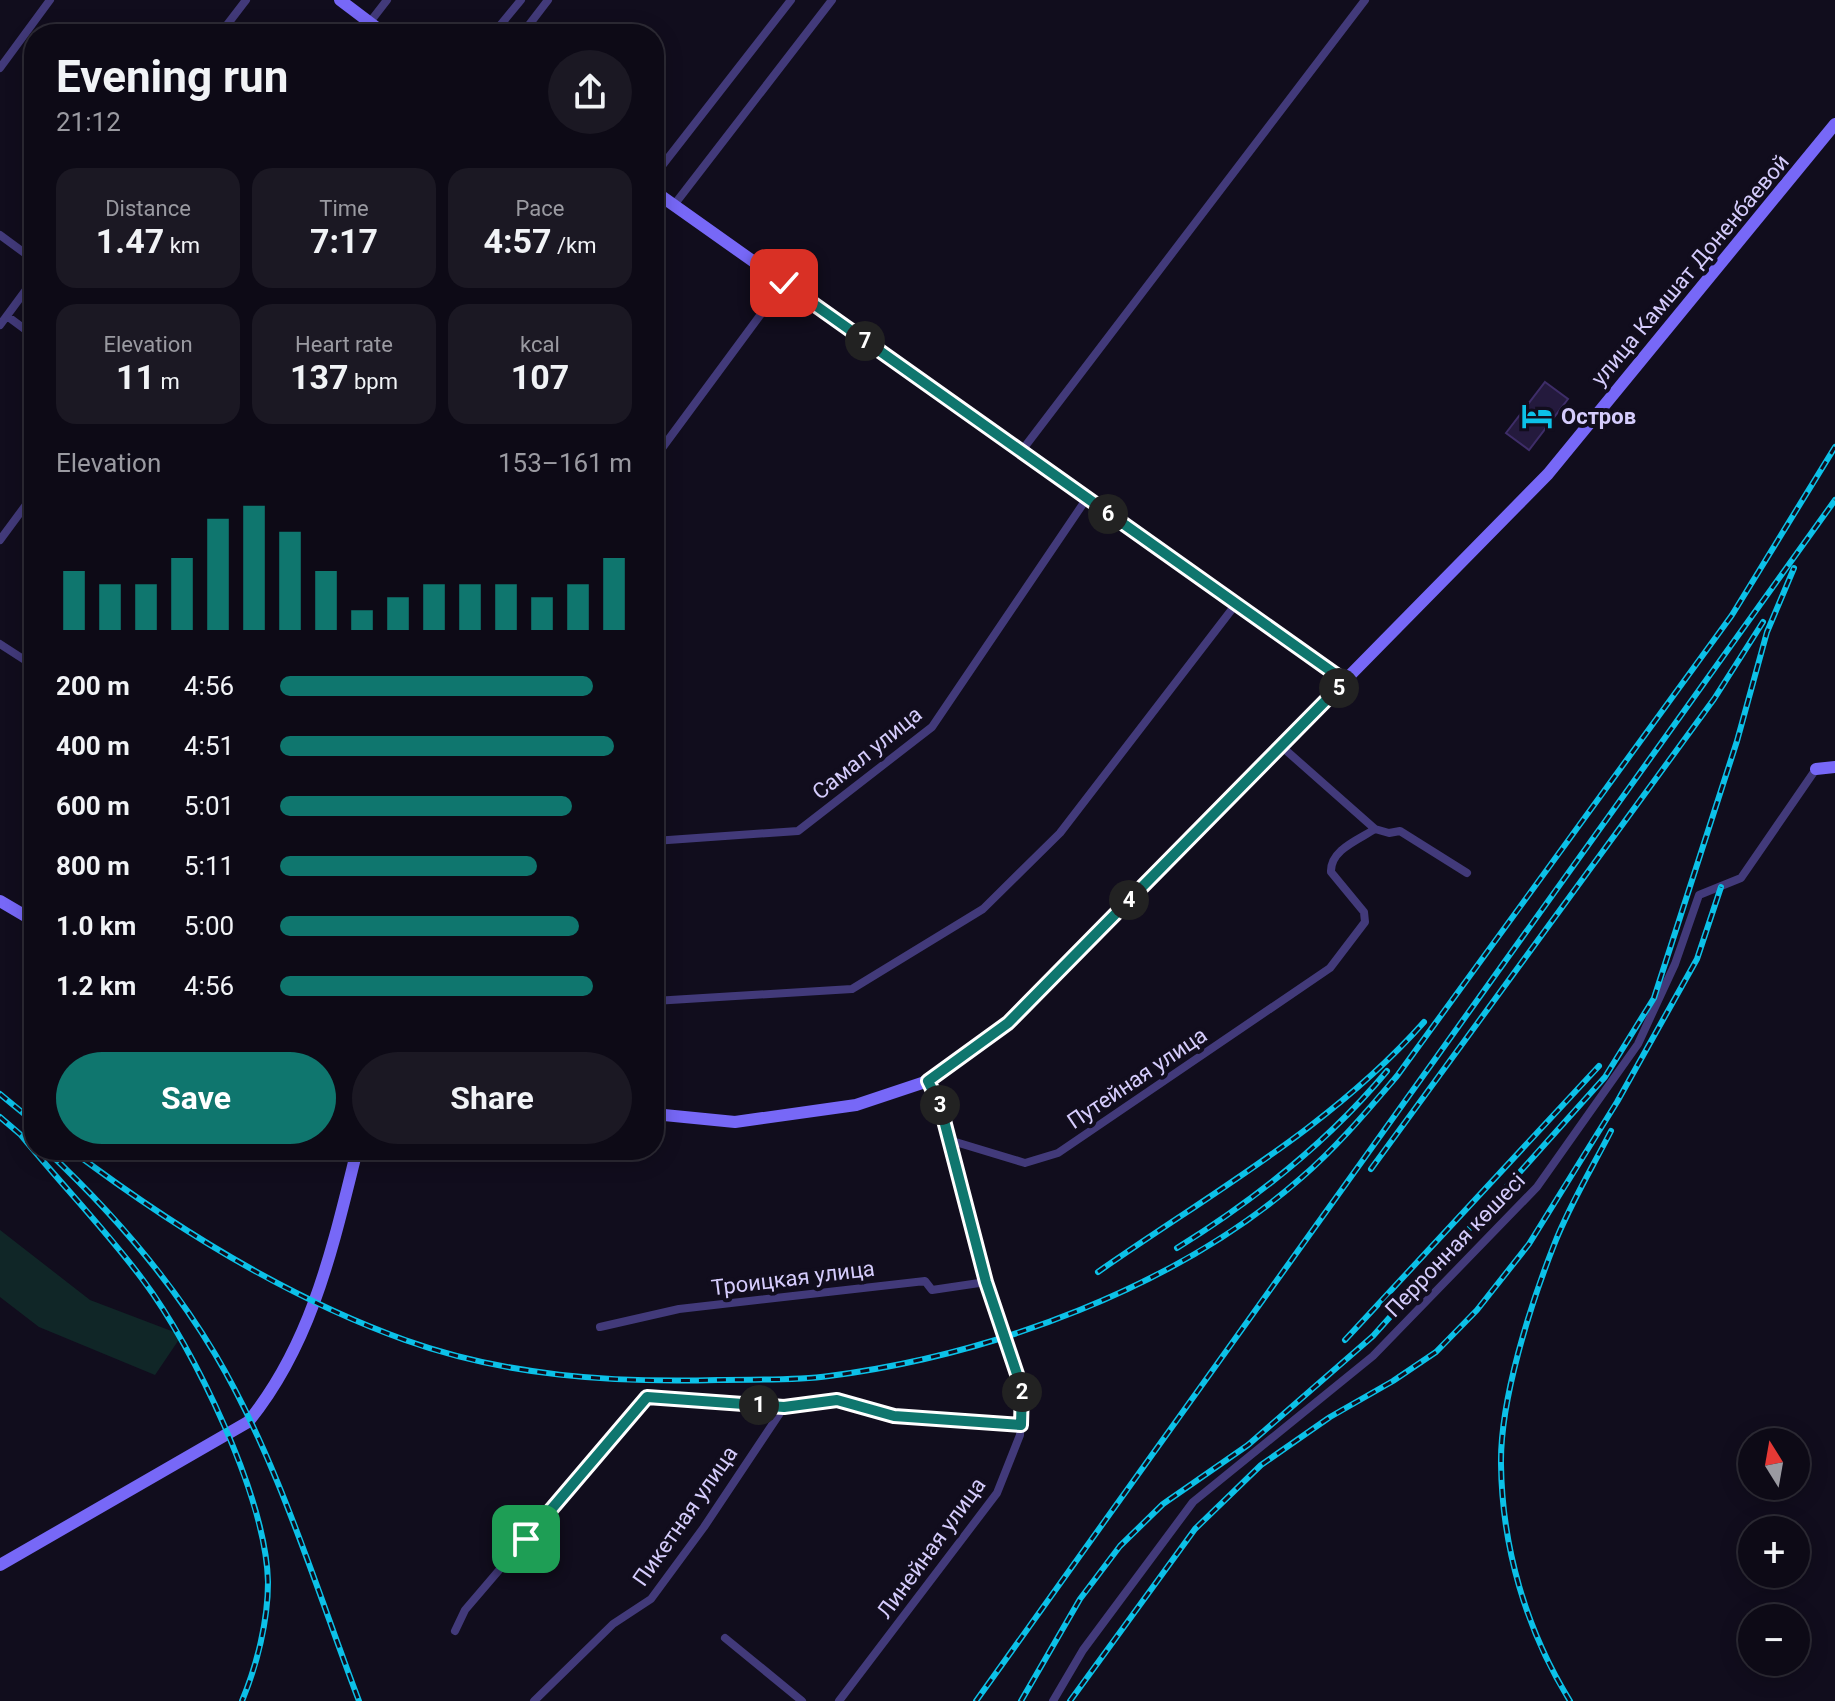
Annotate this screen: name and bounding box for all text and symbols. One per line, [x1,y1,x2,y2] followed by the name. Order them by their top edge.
[548,50,632,134] button: share
[56,51,288,103] text: Evening run
[56,107,121,137] text: 21:12
[1586,149,1794,391] street label: улица Камшат Доненбаевой
[105,196,191,221] text: Distance
[319,196,369,221] text: Time
[516,196,564,221] text: Pace
[96,221,164,261] text: 1.47
[310,221,378,261] text: 7:17
[483,221,552,261] text: 4:57
[164,233,200,258] text: km
[552,233,597,258] text: /km
[750,249,818,317] pin
[762,261,806,305] icon: check
[845,321,885,361] pin: 7
[859,328,871,353] text: 7
[103,332,193,357] text: Elevation
[295,332,393,357] text: Heart rate
[520,332,560,357] text: kcal
[116,357,155,397] text: 11
[290,357,349,397] text: 137
[511,357,569,397] text: 107
[155,369,180,394] text: m
[349,369,398,394] text: bpm
[1520,399,1554,433] hotel icon: Остров
[1561,404,1636,429] place label: Остров
[56,448,161,478] text: Elevation
[498,448,632,478] text: 153–161 m
[1088,494,1128,534] pin: 6
[1102,501,1114,526] text: 6
[1319,668,1359,708] pin: 5
[56,671,130,701] text: 200 m
[184,671,234,701] text: 4:56
[1333,675,1345,700] text: 5
[807,701,927,805] street label: Самал улица
[56,731,130,761] text: 400 m
[184,731,234,761] text: 4:51
[56,791,130,821] text: 600 m
[184,791,234,821] text: 5:01
[56,851,130,881] text: 800 m
[184,851,234,881] text: 5:11
[1109,880,1149,920] pin: 4
[1123,887,1135,912] text: 4
[56,911,136,941] text: 1.0 km
[184,911,234,941] text: 5:00
[56,971,136,1001] text: 1.2 km
[184,971,234,1001] text: 4:56
[1063,1022,1211,1134] street label: Путейная улица
[56,1052,336,1144] button: Save
[352,1052,632,1144] button: Share
[920,1085,960,1125] pin: 3
[934,1092,946,1117] text: 3
[1380,1168,1530,1322] street label: Перронная көшесі
[710,1256,876,1300] street label: Троицкая улица
[1002,1372,1042,1412] pin: 2
[1016,1379,1028,1404] text: 2
[739,1385,779,1425] pin: 1
[753,1392,765,1417] text: 1
[1738,1428,1810,1500] north arrow
[1738,1428,1810,1676] map controls
[627,1441,743,1591] street label: Пикетная улица
[872,1473,990,1623] street label: Линейная улица
[492,1505,560,1573] pin
[1738,1516,1810,1588] button: +
[504,1517,548,1561] icon: arrive
[1738,1604,1810,1676] button: −

